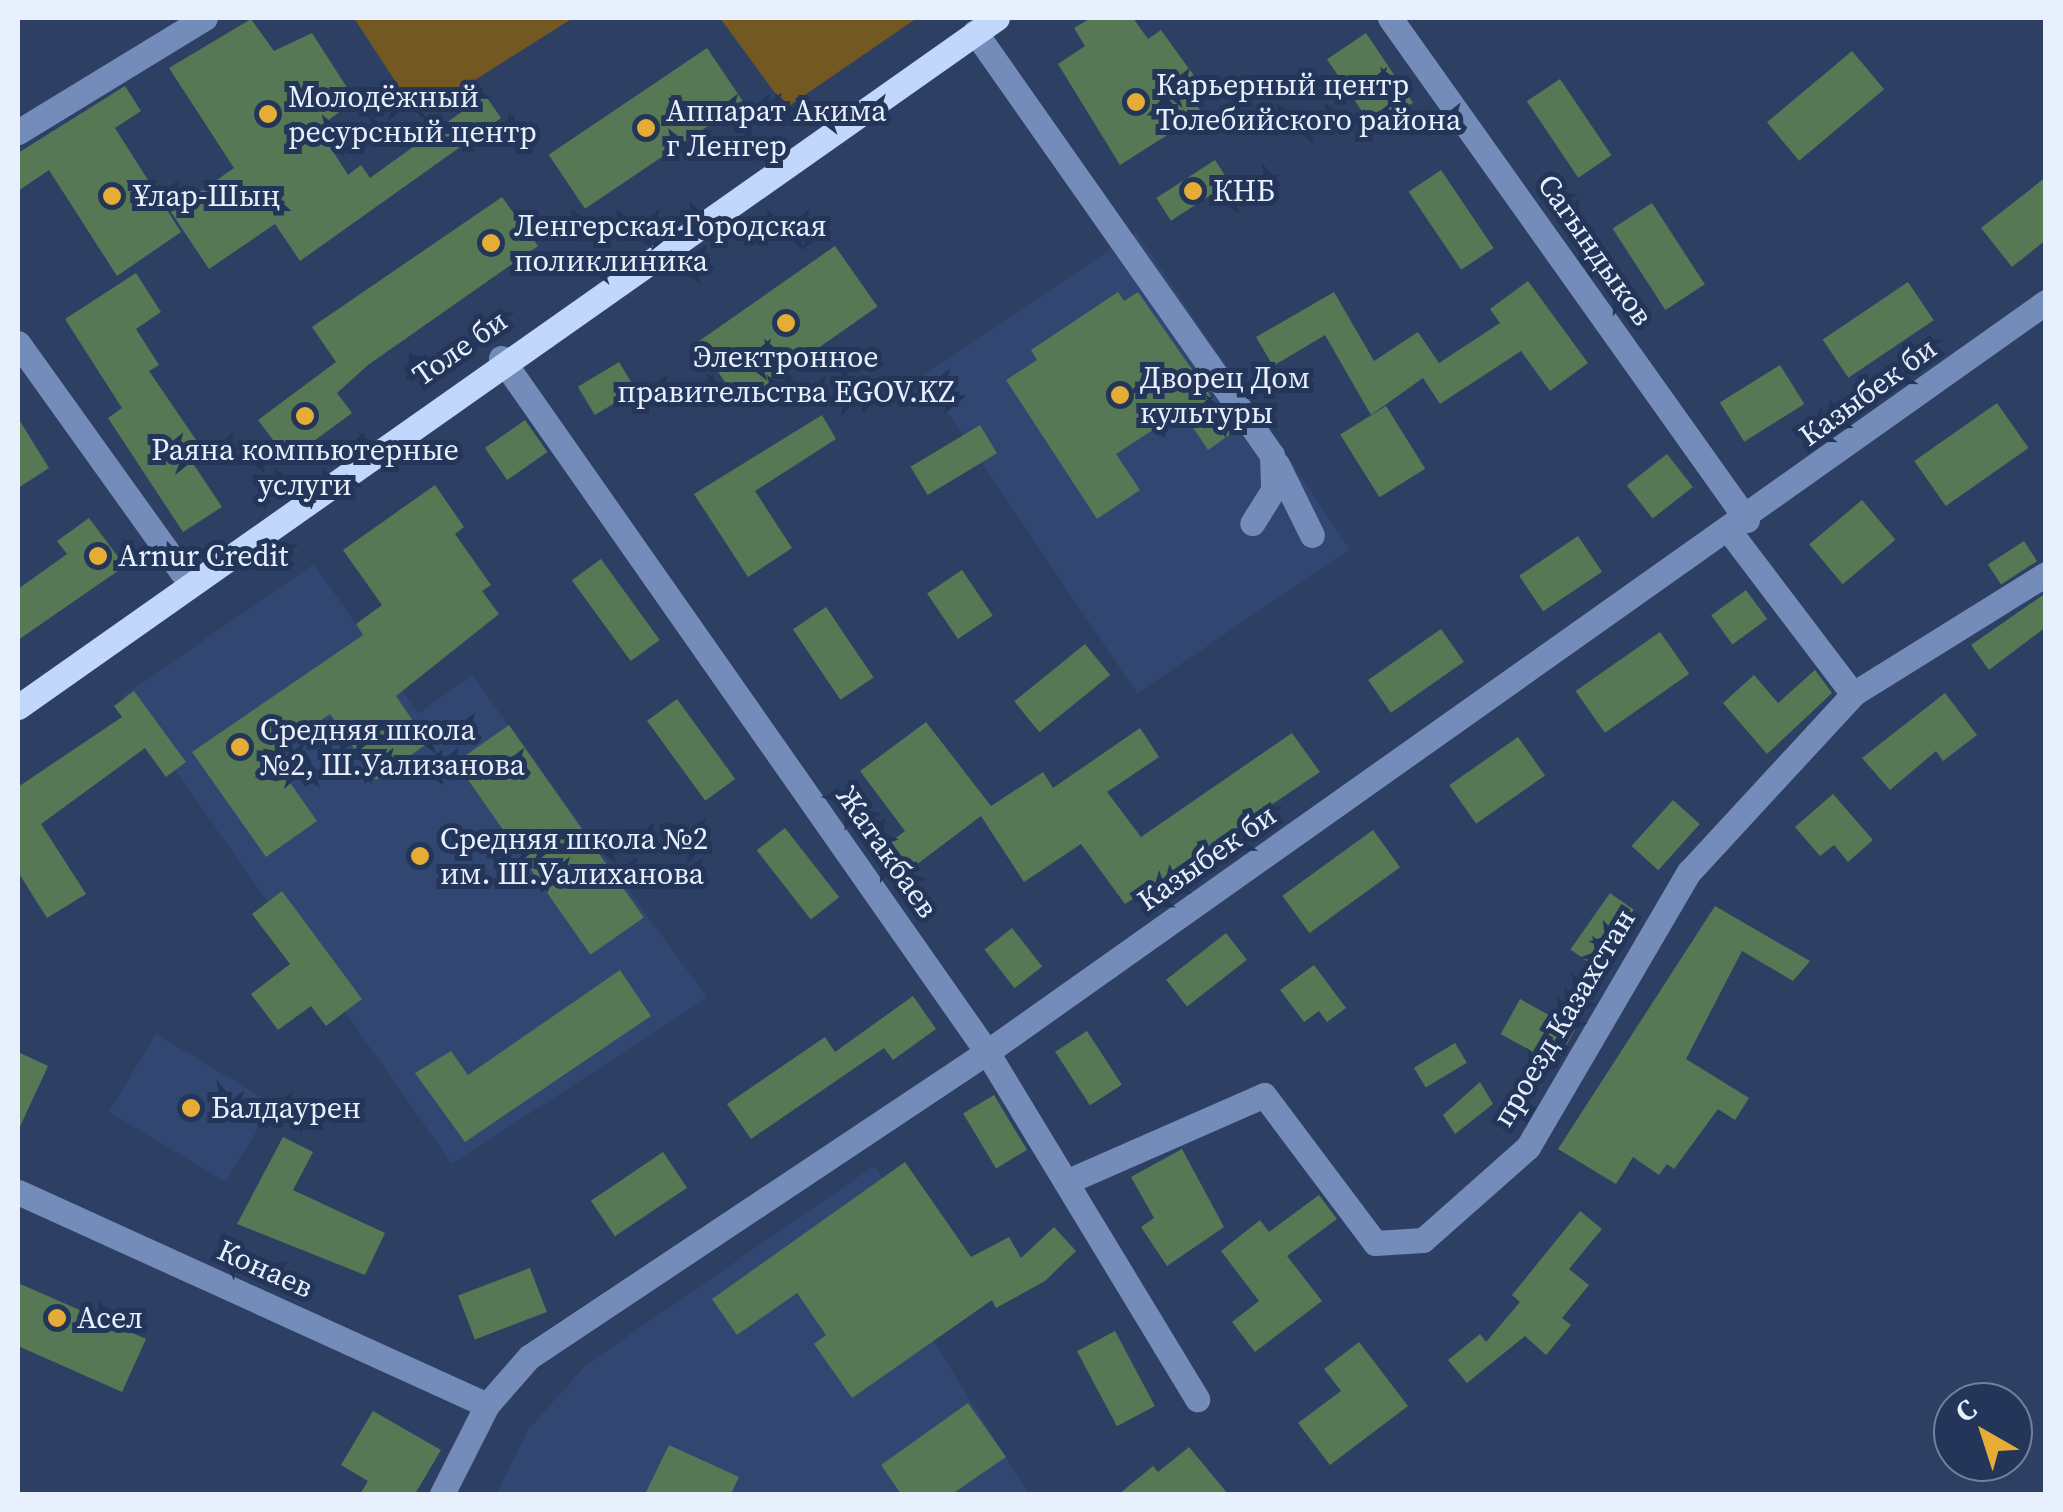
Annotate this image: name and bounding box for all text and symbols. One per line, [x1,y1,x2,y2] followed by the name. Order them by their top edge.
[1156,67,1461,138] place label: Карьерный центр Толебийского района
[288,79,537,150] place label: Молодёжный ресурсный центр
[1125,91,1147,113] marker: Карьерный центр Толебийского района
[666,93,887,164] place label: Аппарат Акима г Ленгер
[257,103,279,125] marker: Молодёжный ресурсный центр
[635,117,657,139] marker: Аппарат Акима г Ленгер
[1530,168,1660,332] street label: Сагындыков
[1213,173,1275,209] place label: КНБ
[132,178,280,214] place label: Ұлар-Шың
[1182,180,1204,202] marker: КНБ
[101,185,123,207] marker: Ұлар-Шың
[514,208,827,278] place label: Ленгерская Городская поликлиника
[478,230,504,256] marker: Ленгерская Городская поликлиника
[406,303,514,393] street label: Толе би
[775,312,797,334] marker: Электронное правительства EGOV.KZ
[1792,330,1944,454] street label: Казыбек би
[617,339,955,410] place label: Электронное правительства EGOV.KZ
[1140,360,1310,430] place label: Дворец Дом культуры
[1109,384,1131,406] marker: Дворец Дом культуры
[294,405,316,427] marker: Раяна компьютерные услуги
[151,432,459,502] place label: Раяна компьютерные услуги
[118,538,288,574] place label: Arnur Credit
[87,545,109,567] marker: Arnur Credit
[260,712,525,782] place label: Средняя школа №2, Ш.Уализанова
[229,736,251,758] marker: Средняя школа №2, Ш.Уализанова
[829,779,945,925] street label: Жатакбаев
[1131,797,1283,919] street label: Казыбек би
[440,821,708,892] place label: Средняя школа №2 им. Ш.Уалиханова
[409,845,431,867] marker: Средняя школа №2 им. Ш.Уалиханова
[1485,903,1643,1133] street label: проезд Казахстан
[211,1090,361,1126] place label: Балдаурен
[180,1097,202,1119] marker: Балдаурен
[212,1232,318,1306] street label: Конаев
[77,1300,143,1336] place label: Асел
[46,1307,68,1329] marker: Асел
[1933,1382,2033,1482] north arrow
[1947,1390,1984,1430] text: С

